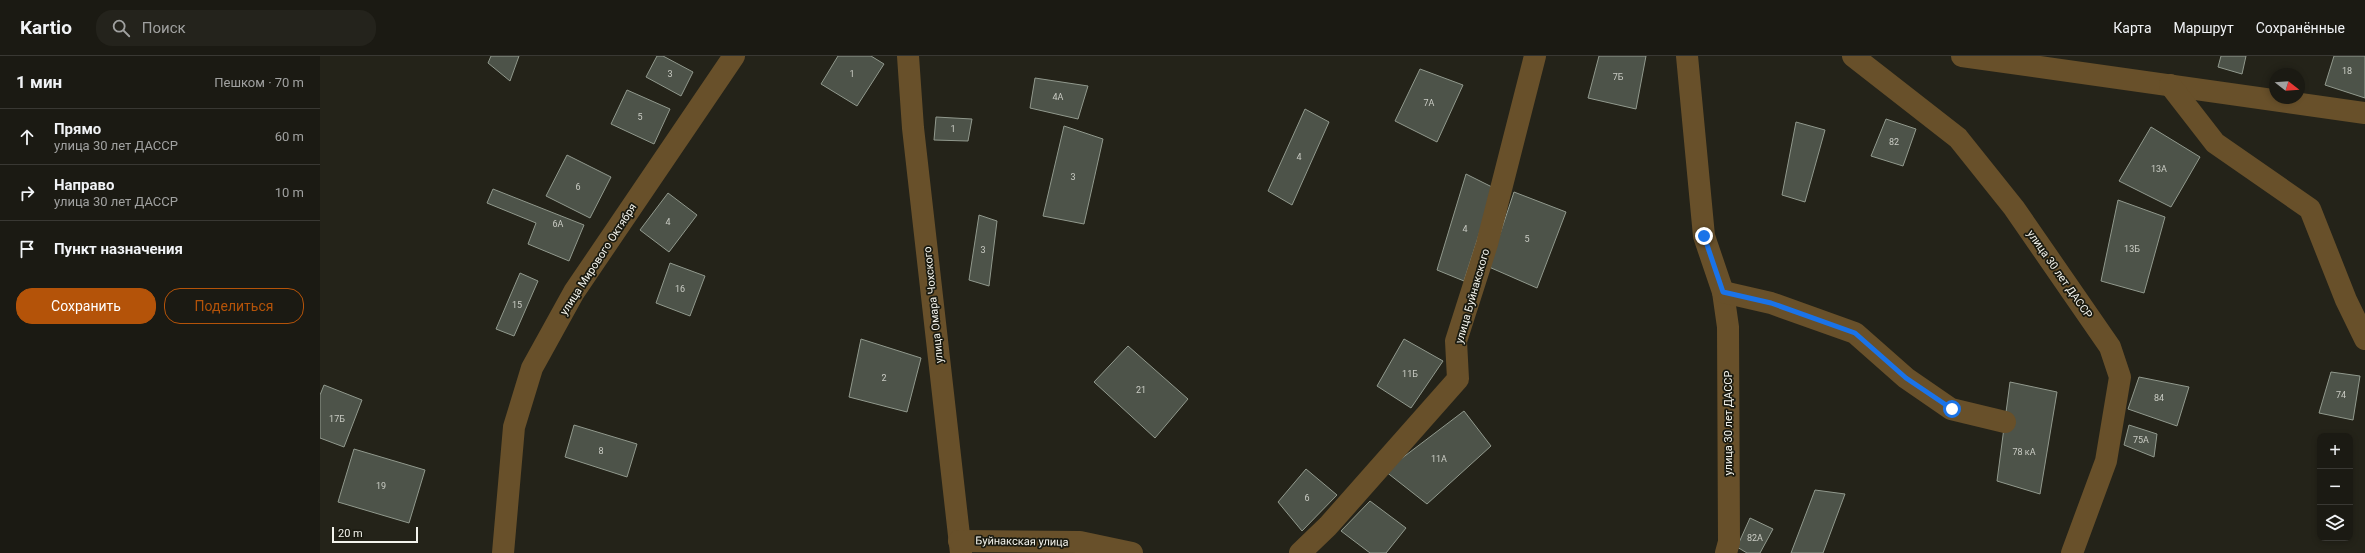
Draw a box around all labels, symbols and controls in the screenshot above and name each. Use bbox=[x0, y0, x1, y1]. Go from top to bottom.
search box bbox=[96, 10, 376, 46]
text: Kartio bbox=[20, 16, 72, 39]
icon: search bbox=[110, 17, 132, 39]
text: Поиск bbox=[142, 19, 186, 37]
text: Карта bbox=[2113, 20, 2152, 36]
text: Маршрут bbox=[2174, 20, 2234, 36]
text: Сохранённые bbox=[2256, 20, 2345, 36]
house number: 18 bbox=[2342, 66, 2352, 76]
north arrow bbox=[2269, 68, 2305, 104]
house number: 3 bbox=[667, 69, 673, 79]
house number: 1 bbox=[849, 69, 855, 79]
text: 1 мин bbox=[16, 72, 62, 92]
house number: 7Б bbox=[1613, 72, 1624, 82]
text: Пешком · 70 m bbox=[214, 75, 304, 90]
house number: 4А bbox=[1053, 92, 1064, 102]
house number: 7А bbox=[1424, 98, 1435, 108]
house number: 5 bbox=[637, 112, 643, 122]
text: Прямо bbox=[54, 120, 101, 138]
house number: 1 bbox=[950, 124, 956, 134]
icon: ahead bbox=[16, 126, 38, 148]
text: 60 m bbox=[275, 129, 304, 144]
house number: 82 bbox=[1889, 137, 1899, 147]
text: улица 30 лет ДАССР bbox=[54, 138, 178, 153]
house number: 4 bbox=[1296, 152, 1302, 162]
house number: 13А bbox=[2151, 164, 2167, 174]
house number: 3 bbox=[1070, 172, 1076, 182]
text: Направо bbox=[54, 176, 115, 194]
icon: right bbox=[16, 182, 38, 204]
house number: 6 bbox=[575, 182, 581, 192]
text: 10 m bbox=[275, 185, 304, 200]
text: улица 30 лет ДАССР bbox=[54, 194, 178, 209]
street label: улица Мирового Октября bbox=[557, 201, 639, 318]
house number: 4 bbox=[665, 217, 671, 227]
house number: 6А bbox=[553, 219, 564, 229]
house number: 4 bbox=[1462, 224, 1468, 234]
route end bbox=[1695, 227, 1713, 245]
street label: улица 30 лет ДАССР bbox=[2024, 228, 2095, 321]
house number: 5 bbox=[1524, 234, 1530, 244]
icon: arrive bbox=[16, 238, 38, 260]
text: Пункт назначения bbox=[54, 240, 183, 258]
house number: 13Б bbox=[2124, 244, 2140, 254]
house number: 3 bbox=[980, 245, 986, 255]
street label: улица Омара Чохского bbox=[921, 246, 946, 364]
street label: улица Буйнакского bbox=[1453, 247, 1492, 345]
house number: 16 bbox=[675, 284, 685, 294]
button: Сохранить bbox=[16, 288, 156, 324]
button: Поделиться bbox=[164, 288, 304, 324]
house number: 15 bbox=[512, 300, 522, 310]
house number: 11Б bbox=[1402, 369, 1418, 379]
street label: улица 30 лет ДАССР bbox=[1722, 370, 1735, 475]
house number: 2 bbox=[881, 373, 887, 383]
house number: 21 bbox=[1136, 385, 1146, 395]
house number: 74 bbox=[2336, 390, 2346, 400]
house number: 84 bbox=[2154, 393, 2164, 403]
route start bbox=[1943, 400, 1961, 418]
house number: 17Б bbox=[329, 414, 345, 424]
map controls bbox=[2317, 433, 2353, 541]
button: + bbox=[2317, 433, 2353, 469]
house number: 75А bbox=[2133, 435, 2149, 445]
house number: 8 bbox=[598, 446, 604, 456]
house number: 78 кА bbox=[2012, 447, 2036, 457]
house number: 11А bbox=[1431, 454, 1447, 464]
button: − bbox=[2317, 469, 2353, 505]
house number: 19 bbox=[376, 481, 386, 491]
house number: 6 bbox=[1304, 493, 1310, 503]
button: layers bbox=[2317, 505, 2353, 541]
scale bar bbox=[332, 525, 418, 544]
text: 20 m bbox=[338, 527, 363, 540]
house number: 82А bbox=[1747, 533, 1763, 543]
street label: Буйнакская улица bbox=[975, 534, 1069, 549]

